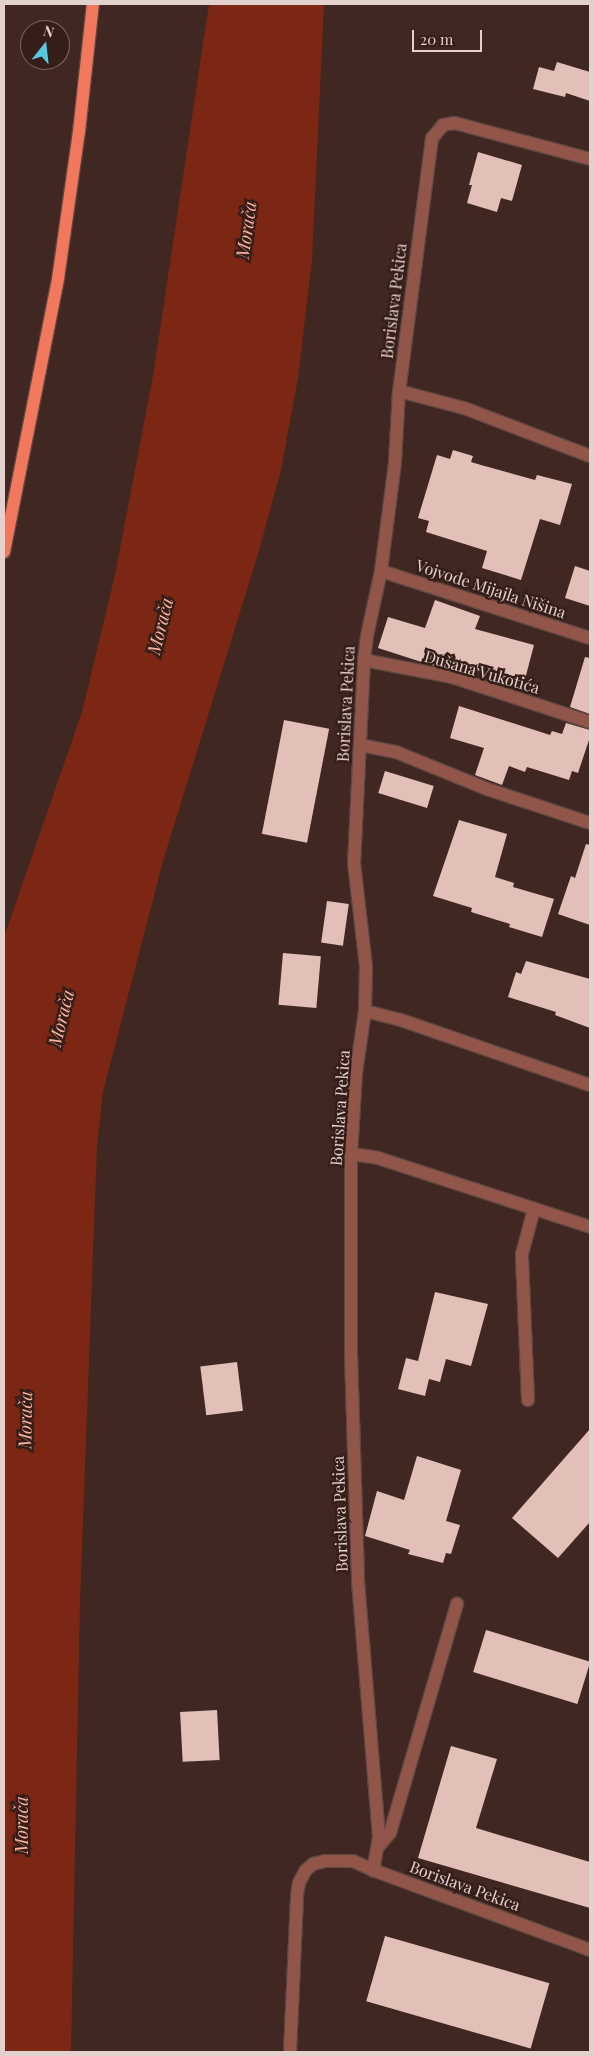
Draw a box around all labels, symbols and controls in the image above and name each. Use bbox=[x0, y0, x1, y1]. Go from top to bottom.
north arrow bbox=[20, 20, 70, 70]
scale bar bbox=[414, 20, 484, 52]
text: N bbox=[42, 21, 56, 42]
text: 20 m bbox=[420, 29, 453, 49]
water label: Morača bbox=[231, 200, 261, 260]
street label: Borislava Pekica bbox=[377, 242, 411, 360]
street label: Vojvode Mijajla Nišina bbox=[413, 556, 569, 622]
water label: Morača bbox=[143, 595, 177, 657]
street label: Borislava Pekica bbox=[333, 645, 359, 763]
street label: Dušana Vukotića bbox=[422, 646, 542, 698]
water label: Morača bbox=[44, 987, 78, 1049]
street label: Borislava Pekica bbox=[326, 1049, 354, 1167]
water label: Morača bbox=[14, 1391, 36, 1449]
street label: Borislava Pekica bbox=[328, 1456, 352, 1572]
water label: Morača bbox=[10, 1796, 32, 1854]
street label: Borislava Pekica bbox=[407, 1857, 523, 1915]

